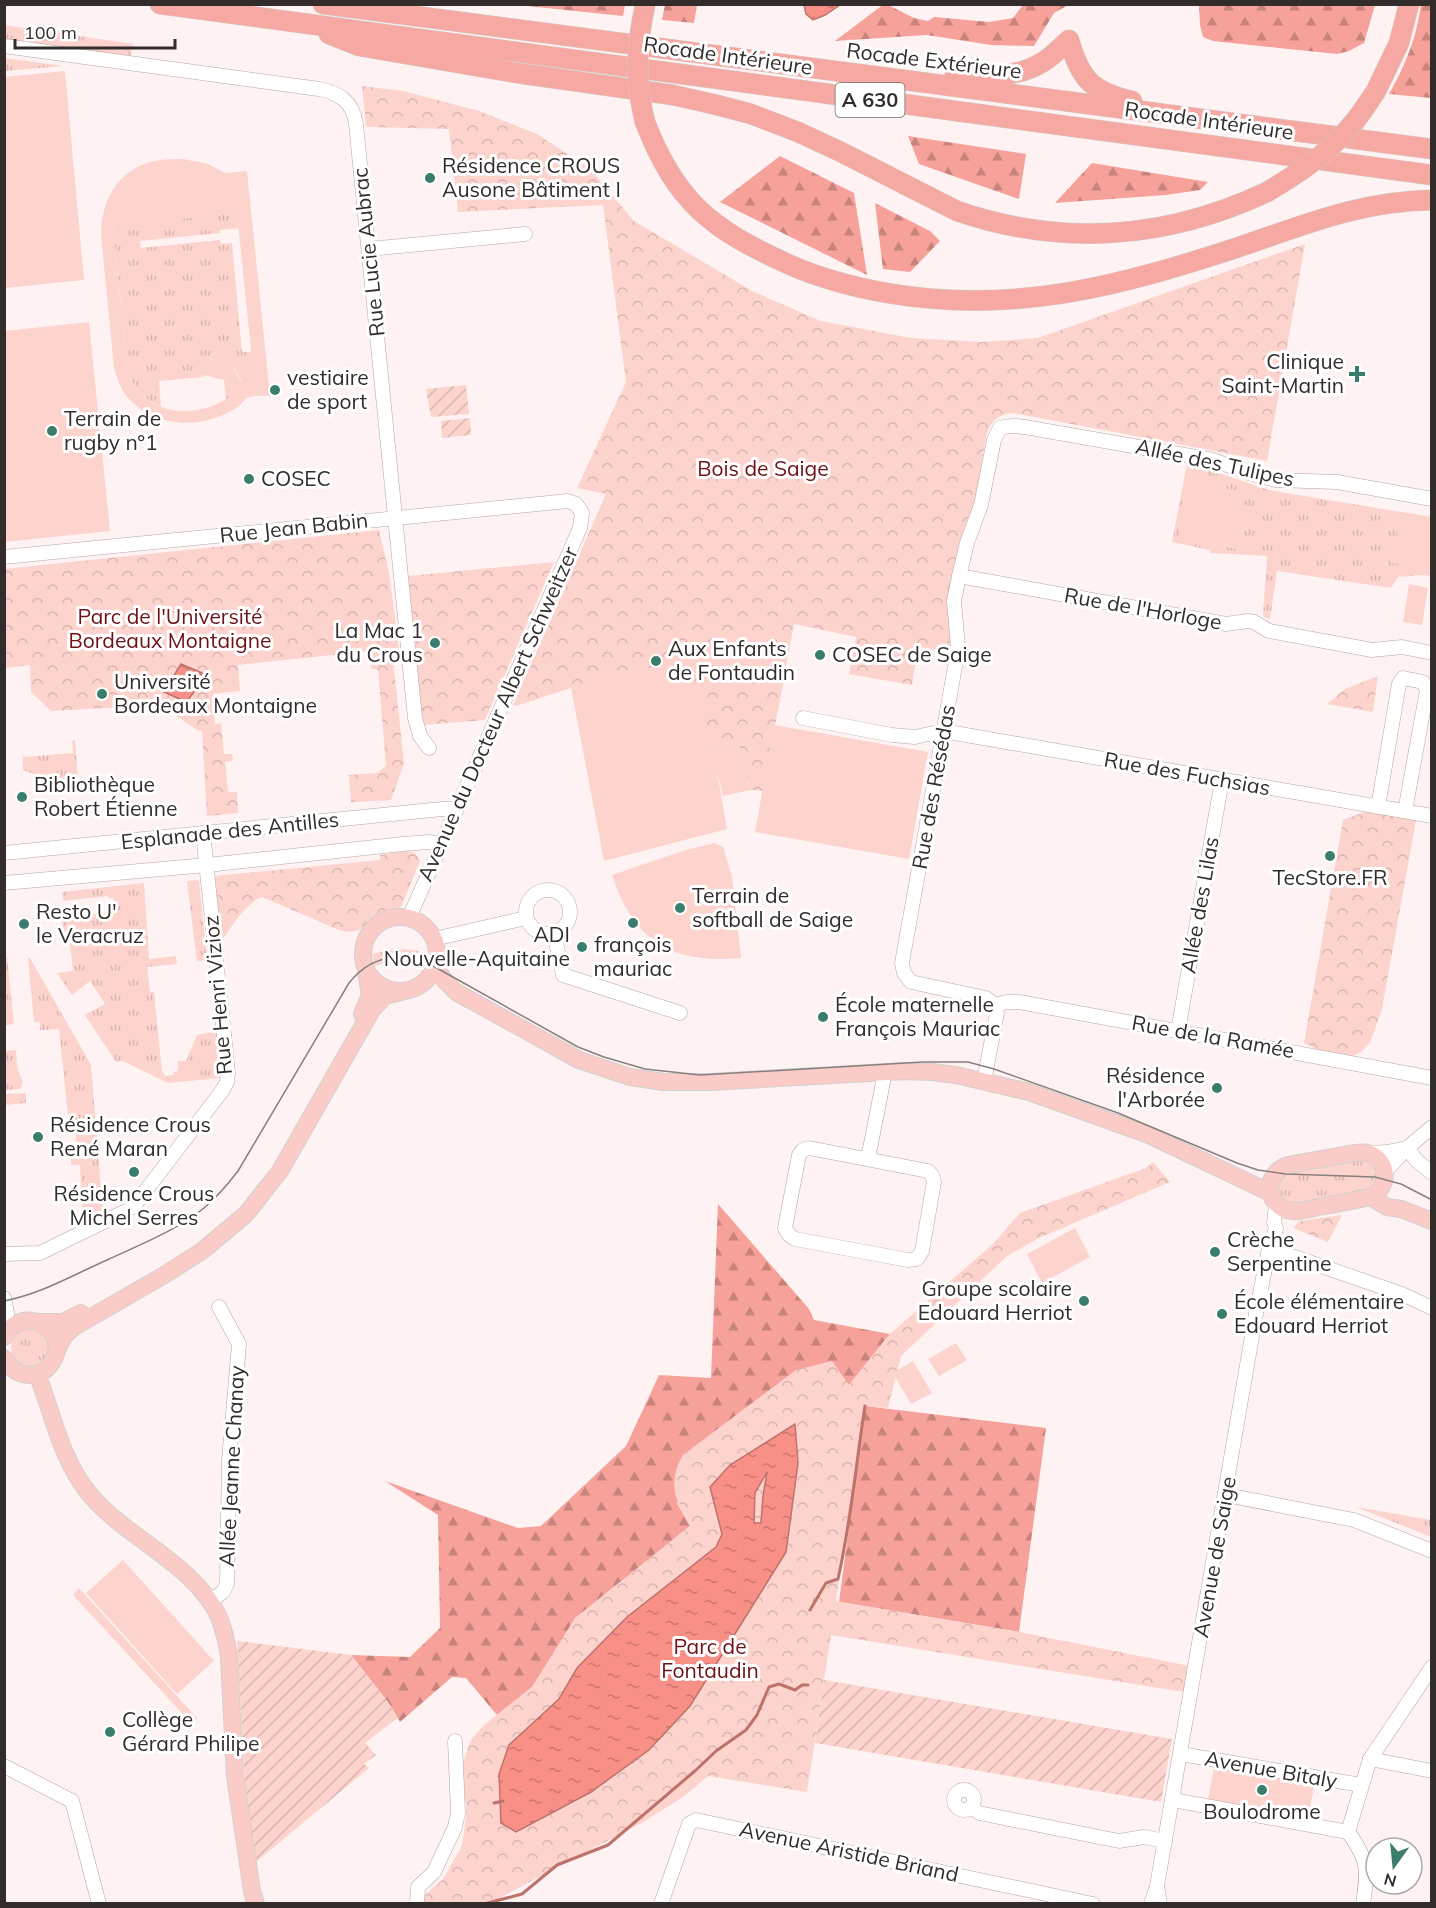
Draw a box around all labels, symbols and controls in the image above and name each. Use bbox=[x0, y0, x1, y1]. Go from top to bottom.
scale bar bbox=[15, 12, 176, 50]
text: 100 m bbox=[24, 21, 77, 44]
street label: Rocade Intérieure bbox=[642, 30, 814, 80]
street label: Rocade Extérieure bbox=[845, 36, 1023, 84]
road number: A 630 bbox=[836, 83, 904, 117]
street label: Rocade Intérieure bbox=[1123, 95, 1295, 145]
place label: Résidence CROUS Ausone Bâtiment I bbox=[442, 152, 621, 202]
street label: Rue Lucie Aubrac bbox=[346, 166, 390, 338]
marker: Résidence CROUS Ausone Bâtiment I bbox=[423, 171, 437, 185]
place label: Clinique Saint-Martin bbox=[1221, 348, 1344, 398]
place label: vestiaire de sport bbox=[287, 364, 369, 414]
marker: Clinique Saint-Martin bbox=[1348, 365, 1366, 383]
marker: vestiaire de sport bbox=[268, 383, 282, 397]
place label: Terrain de rugby n°1 bbox=[64, 405, 161, 455]
marker: Terrain de rugby n°1 bbox=[45, 424, 59, 438]
street label: Allée des Tulipes bbox=[1134, 433, 1297, 492]
park label: Bois de Saige bbox=[697, 455, 829, 481]
place label: COSEC bbox=[261, 465, 331, 491]
marker: COSEC bbox=[242, 472, 256, 486]
street label: Rue Jean Babin bbox=[218, 506, 369, 548]
street label: Avenue du Docteur Albert Schweitzer bbox=[411, 542, 583, 885]
street label: Rue de l'Horloge bbox=[1062, 581, 1224, 635]
park label: Parc de l'Université Bordeaux Montaigne bbox=[69, 603, 271, 653]
place label: La Mac 1 du Crous bbox=[334, 617, 423, 667]
place label: Aux Enfants de Fontaudin bbox=[668, 635, 795, 685]
marker: La Mac 1 du Crous bbox=[428, 636, 442, 650]
place label: COSEC de Saige bbox=[832, 641, 992, 667]
marker: COSEC de Saige bbox=[813, 648, 827, 662]
marker: Aux Enfants de Fontaudin bbox=[649, 654, 663, 668]
place label: Université Bordeaux Montaigne bbox=[114, 668, 317, 718]
marker: Université Bordeaux Montaigne bbox=[95, 687, 109, 701]
street label: Rue des Résédas bbox=[906, 703, 960, 871]
street label: Rue des Fuchsias bbox=[1102, 746, 1272, 800]
place label: Bibliothèque Robert Étienne bbox=[34, 771, 177, 821]
marker: Bibliothèque Robert Étienne bbox=[15, 790, 29, 804]
street label: Esplanade des Antilles bbox=[120, 806, 340, 854]
street label: Allée des Lilas bbox=[1174, 835, 1224, 975]
marker: TecStore.FR bbox=[1323, 849, 1337, 863]
place label: TecStore.FR bbox=[1272, 864, 1388, 890]
place label: Terrain de softball de Saige bbox=[692, 882, 853, 932]
place label: Resto U' le Veracruz bbox=[36, 898, 144, 948]
marker: Terrain de softball de Saige bbox=[673, 901, 687, 915]
street label: Rue Henri Vizioz bbox=[197, 914, 237, 1076]
marker: françois mauriac bbox=[626, 916, 640, 930]
marker: Resto U' le Veracruz bbox=[17, 917, 31, 931]
place label: ADI Nouvelle-Aquitaine bbox=[384, 921, 570, 971]
place label: françois mauriac bbox=[594, 931, 672, 981]
marker: ADI Nouvelle-Aquitaine bbox=[575, 940, 589, 954]
place label: École maternelle François Mauriac bbox=[835, 991, 1000, 1041]
street label: Rue de la Ramée bbox=[1130, 1009, 1296, 1063]
marker: École maternelle François Mauriac bbox=[816, 1010, 830, 1024]
place label: Résidence l'Arborée bbox=[1106, 1062, 1205, 1112]
marker: Résidence l'Arborée bbox=[1210, 1081, 1224, 1095]
place label: Résidence Crous René Maran bbox=[50, 1111, 211, 1161]
marker: Résidence Crous René Maran bbox=[31, 1130, 45, 1144]
marker: Résidence Crous Michel Serres bbox=[127, 1165, 141, 1179]
place label: Résidence Crous Michel Serres bbox=[54, 1180, 214, 1230]
place label: Crèche Serpentine bbox=[1227, 1226, 1332, 1276]
marker: Crèche Serpentine bbox=[1208, 1245, 1222, 1259]
place label: Groupe scolaire Edouard Herriot bbox=[918, 1275, 1072, 1325]
place label: École élémentaire Edouard Herriot bbox=[1234, 1288, 1404, 1338]
marker: Groupe scolaire Edouard Herriot bbox=[1077, 1294, 1091, 1308]
marker: École élémentaire Edouard Herriot bbox=[1215, 1307, 1229, 1321]
street label: Allée Jeanne Chanay bbox=[213, 1365, 249, 1567]
street label: Avenue de Saige bbox=[1187, 1474, 1241, 1639]
park label: Parc de Fontaudin bbox=[661, 1633, 759, 1683]
place label: Collège Gérard Philipe bbox=[122, 1706, 259, 1756]
marker: Collège Gérard Philipe bbox=[103, 1725, 117, 1739]
street label: Avenue Bitaly bbox=[1203, 1745, 1339, 1793]
marker: Boulodrome bbox=[1255, 1783, 1269, 1797]
place label: Boulodrome bbox=[1203, 1798, 1321, 1824]
street label: Avenue Aristide Briand bbox=[737, 1815, 961, 1887]
north arrow bbox=[1364, 1836, 1424, 1896]
text: N bbox=[1382, 1869, 1399, 1892]

